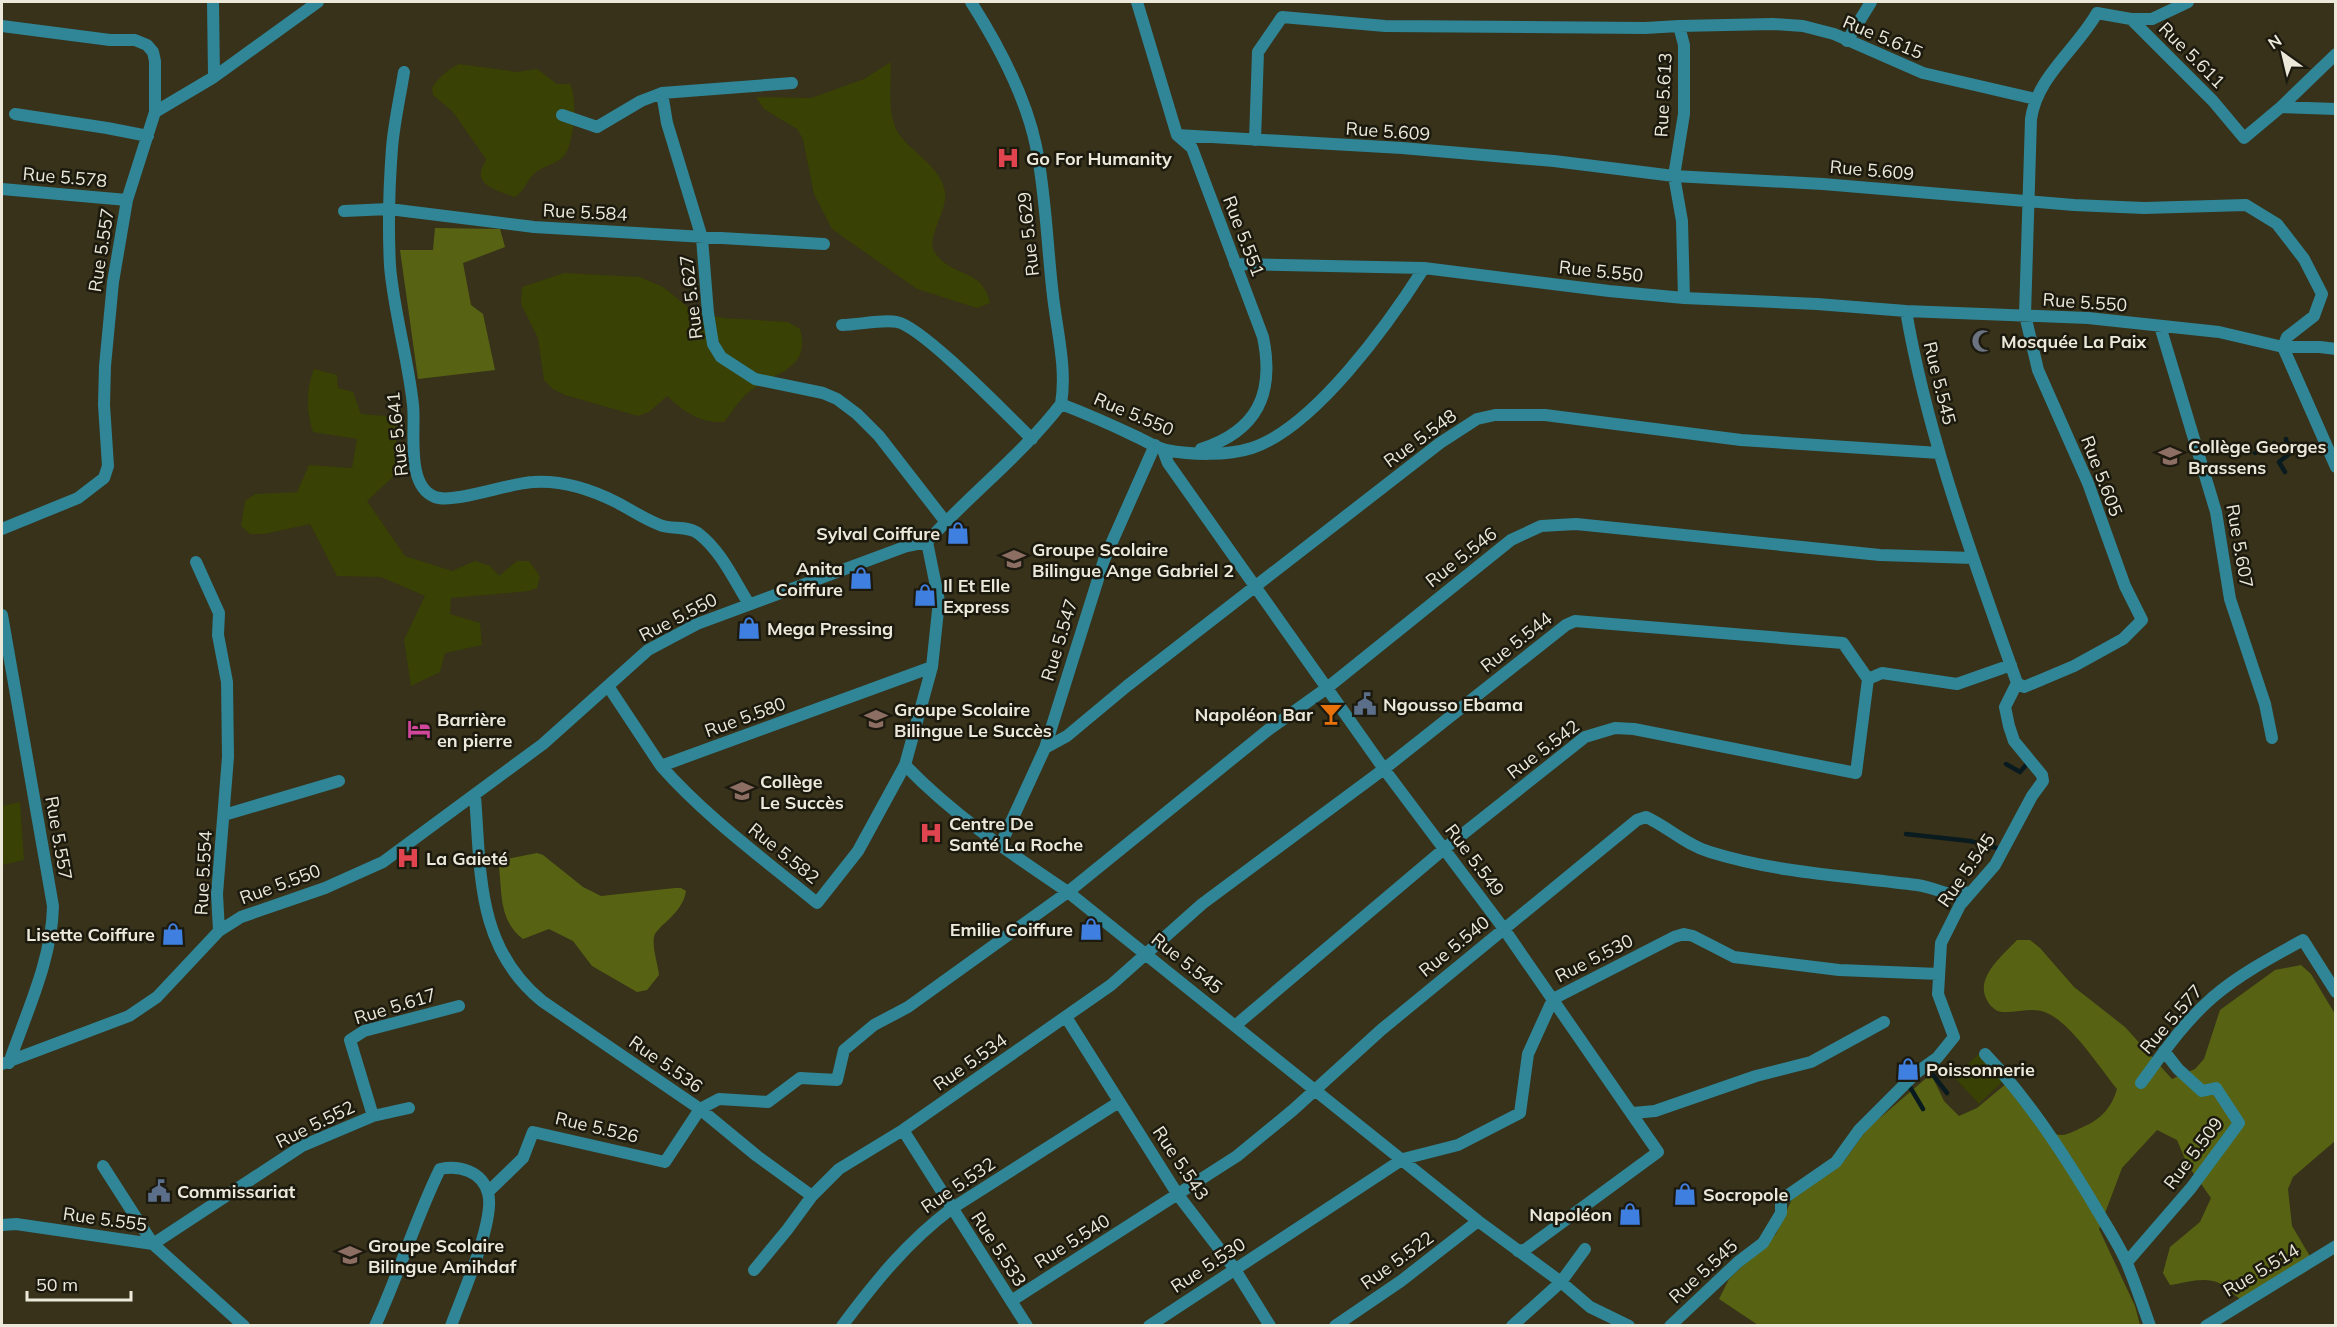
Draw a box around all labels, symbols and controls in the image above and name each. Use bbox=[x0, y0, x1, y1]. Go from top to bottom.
street label: Rue 5.615 bbox=[1840, 10, 1927, 64]
street label: Rue 5.611 bbox=[2154, 17, 2230, 93]
north arrow bbox=[2253, 24, 2313, 84]
text: N bbox=[2264, 30, 2285, 53]
street label: Rue 5.613 bbox=[1649, 52, 1677, 138]
street label: Rue 5.609 bbox=[1345, 117, 1431, 145]
hospital icon: Go For Humanity bbox=[995, 145, 1021, 171]
place label: Go For Humanity bbox=[1026, 147, 1172, 170]
street label: Rue 5.609 bbox=[1829, 155, 1915, 185]
street label: Rue 5.578 bbox=[22, 162, 108, 192]
street label: Rue 5.629 bbox=[1012, 191, 1044, 277]
street label: Rue 5.551 bbox=[1218, 192, 1270, 280]
street label: Rue 5.584 bbox=[542, 198, 628, 226]
street label: Rue 5.557 bbox=[83, 206, 119, 294]
street label: Rue 5.627 bbox=[674, 254, 708, 340]
street label: Rue 5.550 bbox=[1558, 255, 1644, 287]
street label: Rue 5.550 bbox=[2042, 288, 2128, 316]
mosque icon: Mosquée La Paix bbox=[1970, 328, 1996, 354]
place label: Mosquée La Paix bbox=[2001, 330, 2147, 353]
street label: Rue 5.545 bbox=[1919, 339, 1961, 427]
street label: Rue 5.550 bbox=[1091, 387, 1177, 441]
street label: Rue 5.641 bbox=[381, 391, 413, 477]
street label: Rue 5.548 bbox=[1379, 404, 1461, 472]
street label: Rue 5.605 bbox=[2076, 432, 2128, 520]
place label: Collège Georges Brassens bbox=[2188, 435, 2326, 479]
school or university icon: Collège Georges Brassens bbox=[2157, 443, 2183, 469]
street label: Rue 5.607 bbox=[2221, 502, 2259, 590]
shop icon: Sylval Coiffure bbox=[945, 520, 971, 546]
place label: Sylval Coiffure bbox=[816, 522, 940, 545]
street label: Rue 5.546 bbox=[1421, 522, 1501, 592]
place label: Groupe Scolaire Bilingue Ange Gabriel 2 bbox=[1032, 538, 1234, 582]
school or university icon: Groupe Scolaire Bilingue Ange Gabriel 2 bbox=[1001, 546, 1027, 572]
place label: Anita Coiffure bbox=[776, 557, 843, 601]
shop icon: Anita Coiffure bbox=[848, 565, 874, 591]
place label: Il Et Elle Express bbox=[943, 574, 1010, 618]
shop icon: Il Et Elle Express bbox=[912, 582, 938, 608]
street label: Rue 5.550 bbox=[635, 588, 721, 646]
street label: Rue 5.547 bbox=[1036, 596, 1082, 684]
street label: Rue 5.544 bbox=[1476, 607, 1557, 677]
shop icon: Mega Pressing bbox=[736, 615, 762, 641]
place label: Mega Pressing bbox=[767, 617, 893, 640]
public building icon: Ngousso Ebama bbox=[1352, 691, 1378, 717]
street label: Rue 5.580 bbox=[701, 692, 789, 742]
place label: Ngousso Ebama bbox=[1383, 693, 1523, 716]
place label: Groupe Scolaire Bilingue Le Succès bbox=[894, 698, 1052, 742]
bar icon: Napoléon Bar bbox=[1318, 701, 1344, 727]
place label: Napoléon Bar bbox=[1195, 703, 1314, 726]
school or university icon: Groupe Scolaire Bilingue Le Succès bbox=[863, 706, 889, 732]
place label: Barrière en pierre bbox=[437, 708, 512, 752]
street label: Rue 5.542 bbox=[1502, 714, 1584, 784]
hotel icon: Barrière en pierre bbox=[406, 716, 432, 742]
place label: Collège Le Succès bbox=[760, 770, 844, 814]
school or university icon: Collège Le Succès bbox=[729, 778, 755, 804]
street label: Rue 5.557 bbox=[40, 794, 78, 882]
place label: Centre De Santé La Roche bbox=[949, 812, 1083, 856]
street label: Rue 5.582 bbox=[744, 817, 824, 889]
street label: Rue 5.549 bbox=[1440, 819, 1510, 901]
hospital icon: Centre De Santé La Roche bbox=[918, 820, 944, 846]
street label: Rue 5.545 bbox=[1932, 829, 2000, 911]
street label: Rue 5.554 bbox=[189, 830, 217, 916]
hospital icon: La Gaieté bbox=[395, 845, 421, 871]
place label: La Gaieté bbox=[426, 847, 508, 870]
street label: Rue 5.550 bbox=[236, 859, 324, 909]
street label: Rue 5.540 bbox=[1414, 910, 1494, 982]
shop icon: Emilie Coiffure bbox=[1078, 916, 1104, 942]
place label: Emilie Coiffure bbox=[950, 918, 1073, 941]
shop icon: Lisette Coiffure bbox=[160, 921, 186, 947]
place label: Lisette Coiffure bbox=[26, 923, 155, 946]
street label: Rue 5.545 bbox=[1147, 927, 1227, 999]
street label: Rue 5.530 bbox=[1551, 929, 1637, 987]
street label: Rue 5.577 bbox=[2135, 980, 2207, 1058]
street label: Rue 5.617 bbox=[351, 983, 439, 1029]
street label: Rue 5.534 bbox=[929, 1028, 1011, 1096]
street label: Rue 5.536 bbox=[625, 1030, 707, 1098]
shop icon: Poissonnerie bbox=[1895, 1056, 1921, 1082]
place label: Poissonnerie bbox=[1926, 1058, 2035, 1081]
street label: Rue 5.552 bbox=[272, 1095, 358, 1153]
street label: Rue 5.526 bbox=[553, 1106, 641, 1148]
street label: Rue 5.509 bbox=[2158, 1112, 2228, 1194]
street label: Rue 5.543 bbox=[1148, 1121, 1214, 1205]
street label: Rue 5.532 bbox=[916, 1152, 1000, 1218]
public building icon: Commissariat bbox=[146, 1178, 172, 1204]
place label: Commissariat bbox=[177, 1180, 296, 1203]
shop icon: Socropole bbox=[1672, 1181, 1698, 1207]
place label: Socropole bbox=[1703, 1183, 1788, 1206]
shop icon: Napoléon bbox=[1617, 1201, 1643, 1227]
street label: Rue 5.555 bbox=[61, 1202, 149, 1236]
place label: Napoléon bbox=[1529, 1203, 1612, 1226]
street label: Rue 5.533 bbox=[966, 1207, 1032, 1291]
street label: Rue 5.540 bbox=[1030, 1209, 1114, 1273]
street label: Rue 5.522 bbox=[1356, 1226, 1438, 1294]
street label: Rue 5.530 bbox=[1166, 1232, 1250, 1298]
place label: Groupe Scolaire Bilingue Amihdaf bbox=[368, 1234, 517, 1278]
street label: Rue 5.545 bbox=[1664, 1234, 1742, 1308]
street label: Rue 5.514 bbox=[2219, 1238, 2303, 1302]
school or university icon: Groupe Scolaire Bilingue Amihdaf bbox=[337, 1242, 363, 1268]
scale bar bbox=[27, 1264, 130, 1302]
text: 50 m bbox=[36, 1273, 78, 1296]

